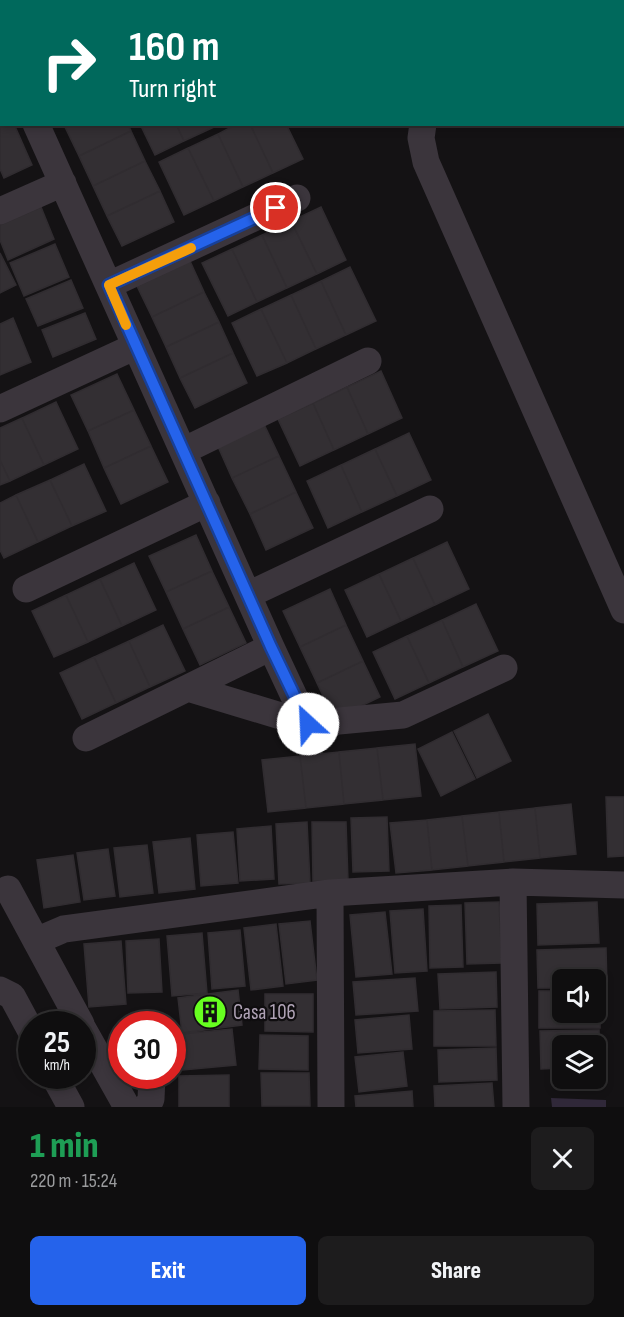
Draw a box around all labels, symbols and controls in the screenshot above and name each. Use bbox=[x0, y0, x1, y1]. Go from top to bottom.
text: 160 m bbox=[129, 22, 220, 73]
icon: right bbox=[30, 24, 108, 102]
text: Turn right bbox=[129, 73, 216, 105]
pin bbox=[250, 182, 301, 233]
icon: arrive bbox=[259, 191, 292, 224]
position arrow bbox=[276, 692, 340, 756]
map controls bbox=[552, 969, 606, 1089]
button: sound bbox=[552, 969, 606, 1023]
building icon: Casa 106 bbox=[192, 994, 228, 1030]
place label: Casa 106 bbox=[233, 1000, 296, 1025]
speed limit sign: 30 bbox=[108, 1011, 186, 1089]
text: 25 bbox=[44, 1025, 70, 1061]
button: layers bbox=[552, 1035, 606, 1089]
text: km/h bbox=[44, 1056, 70, 1075]
text: 1 min bbox=[30, 1125, 98, 1168]
button: close bbox=[531, 1127, 594, 1190]
text: 220 m · 15:24 bbox=[30, 1169, 117, 1193]
button: Exit bbox=[30, 1236, 306, 1305]
button: Share bbox=[318, 1236, 594, 1305]

